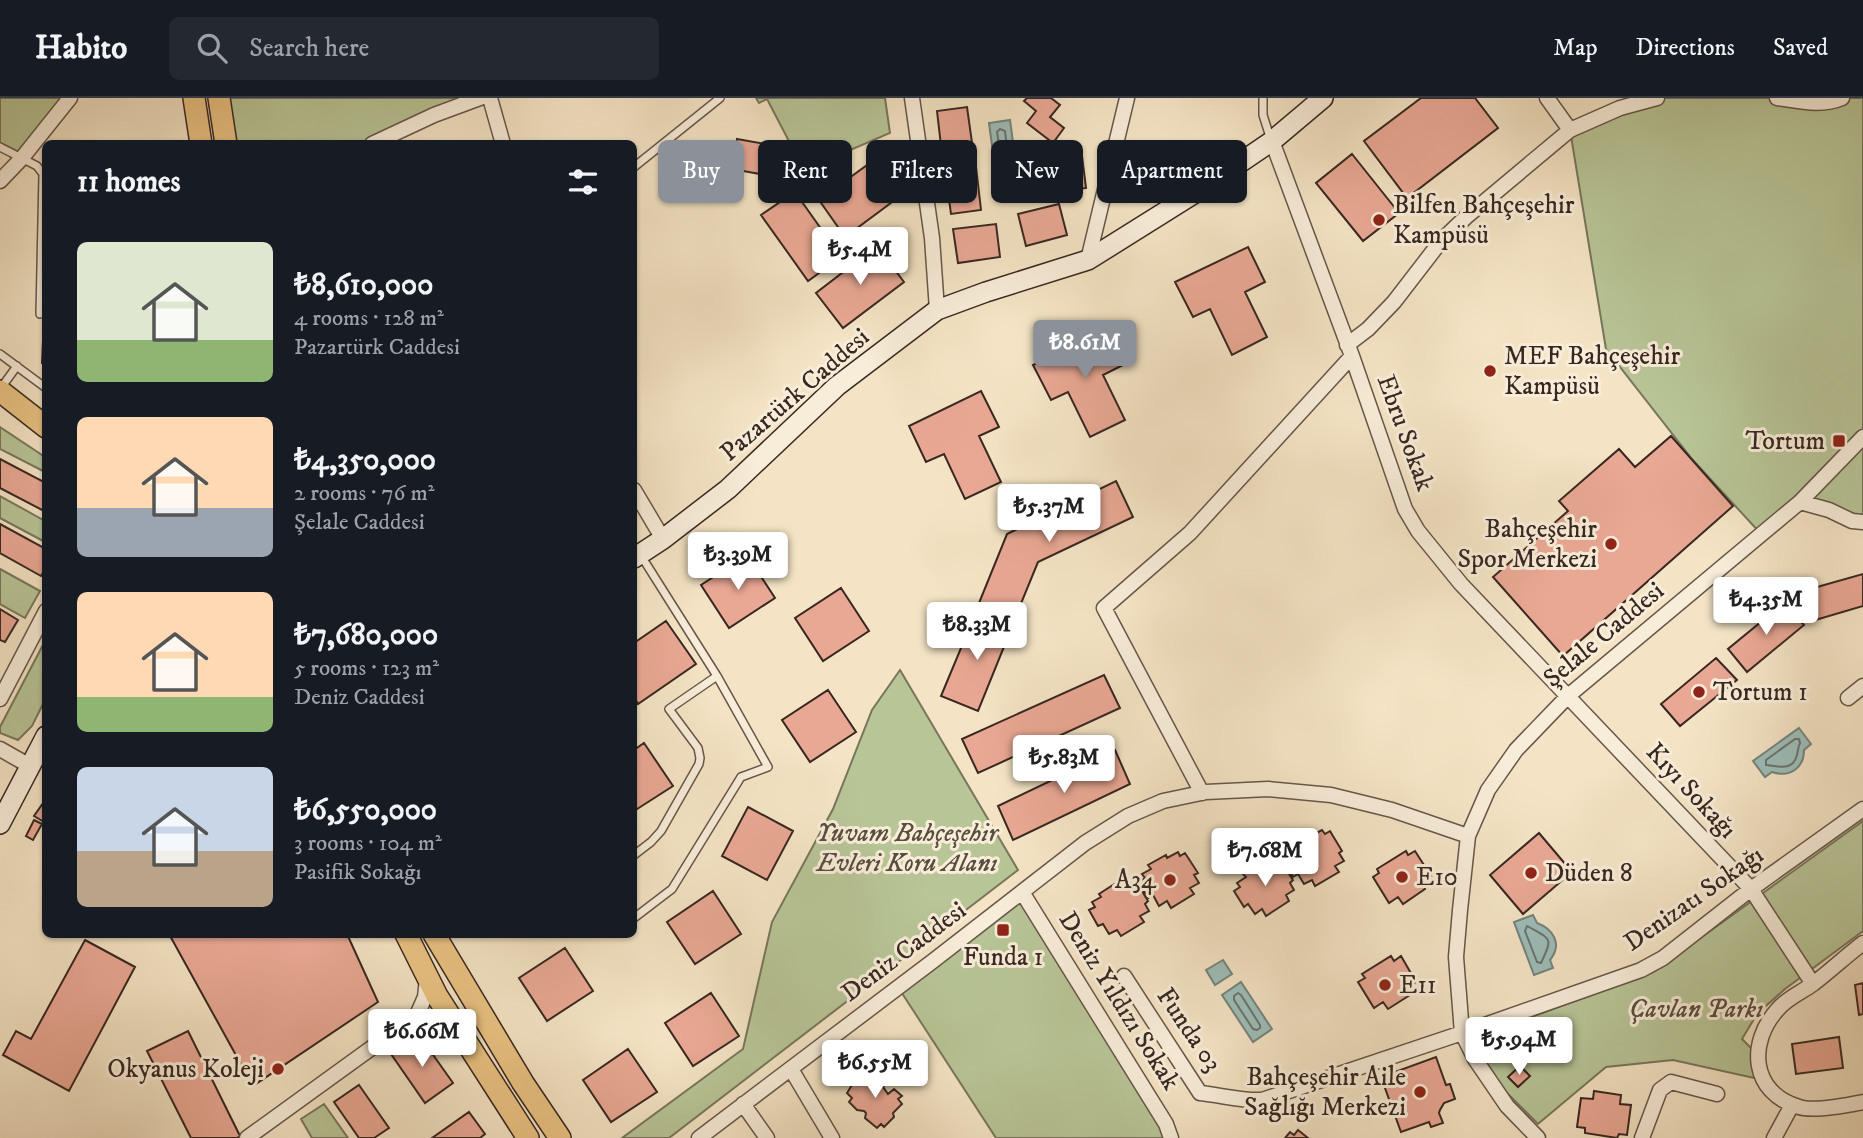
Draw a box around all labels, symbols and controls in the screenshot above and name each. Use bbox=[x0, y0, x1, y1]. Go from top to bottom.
search box bbox=[169, 17, 659, 80]
text: Habito bbox=[35, 28, 127, 69]
icon: search bbox=[193, 29, 231, 67]
text: Search here bbox=[249, 32, 369, 65]
text: Map bbox=[1553, 33, 1598, 63]
text: Directions bbox=[1636, 33, 1735, 63]
text: Saved bbox=[1773, 33, 1828, 63]
chip: Buy bbox=[658, 140, 744, 203]
chip: Rent bbox=[758, 140, 852, 203]
chip: Filters bbox=[866, 140, 977, 203]
chip: New bbox=[991, 140, 1083, 203]
chip: Apartment bbox=[1097, 140, 1247, 203]
icon: filters bbox=[564, 163, 602, 201]
text: 11 homes bbox=[77, 164, 181, 201]
place label: Bilfen Bahçeşehir Kampüsü bbox=[1393, 189, 1575, 252]
marker: Bilfen Bahçeşehir Kampüsü bbox=[1371, 212, 1387, 228]
pin: ₺5.4M bbox=[811, 228, 909, 287]
text: ₺5.4M bbox=[828, 235, 892, 264]
text: ₺8,610,000 bbox=[294, 267, 433, 304]
icon: home bbox=[133, 270, 217, 354]
text: 4 rooms · 128 m² bbox=[294, 304, 444, 333]
pin: ₺8.61M bbox=[1028, 320, 1142, 380]
street label: Pazartürk Caddesi bbox=[713, 321, 877, 469]
text: ₺8.61M bbox=[1049, 328, 1121, 357]
text: Pazartürk Caddesi bbox=[294, 333, 460, 362]
place label: MEF Bahçeşehir Kampüsü bbox=[1504, 340, 1680, 403]
marker: MEF Bahçeşehir Kampüsü bbox=[1482, 363, 1498, 379]
street label: Ebru Sokak bbox=[1369, 370, 1441, 496]
place label: Tortum bbox=[1745, 425, 1825, 458]
marker: Tortum bbox=[1831, 433, 1847, 449]
text: ₺4,350,000 bbox=[294, 442, 436, 479]
icon: home bbox=[133, 445, 217, 529]
text: 2 rooms · 76 m² bbox=[294, 479, 434, 508]
pin: ₺5.37M bbox=[992, 484, 1106, 544]
text: ₺5.37M bbox=[1013, 492, 1085, 521]
text: Şelale Caddesi bbox=[294, 508, 425, 537]
place label: Bahçeşehir Spor Merkezi bbox=[1457, 513, 1597, 576]
pin: ₺3.39M bbox=[681, 532, 795, 592]
marker: Bahçeşehir Spor Merkezi bbox=[1603, 536, 1619, 552]
text: ₺3.39M bbox=[704, 540, 772, 569]
street label: Şelale Caddesi bbox=[1537, 575, 1671, 695]
pin: ₺4.35M bbox=[1709, 578, 1823, 637]
text: ₺4.35M bbox=[1729, 585, 1803, 614]
pin: ₺8.33M bbox=[920, 602, 1034, 662]
text: ₺8.33M bbox=[943, 610, 1011, 639]
text: ₺7,680,000 bbox=[294, 617, 438, 654]
icon: home bbox=[133, 620, 217, 704]
text: 5 rooms · 123 m² bbox=[294, 654, 439, 683]
place label: Tortum 1 bbox=[1713, 676, 1808, 709]
text: Deniz Caddesi bbox=[294, 683, 425, 712]
marker: Tortum 1 bbox=[1691, 684, 1707, 700]
pin: ₺5.83M bbox=[1007, 736, 1121, 795]
street label: Kıyı Sokağı bbox=[1638, 736, 1744, 846]
text: ₺5.83M bbox=[1029, 743, 1099, 772]
text: ₺6,550,000 bbox=[294, 792, 437, 829]
icon: home bbox=[133, 795, 217, 879]
park label: Yuvam Bahçeşehir Evleri Koru Alanı bbox=[815, 817, 999, 880]
pin: ₺7.68M bbox=[1208, 828, 1322, 888]
text: 3 rooms · 104 m² bbox=[294, 829, 442, 858]
text: ₺7.68M bbox=[1227, 836, 1303, 865]
street label: Denizatı Sokağı bbox=[1618, 839, 1770, 959]
place label: Düden 8 bbox=[1545, 857, 1633, 890]
text: Pasifik Sokağı bbox=[294, 858, 422, 887]
place label: E10 bbox=[1416, 861, 1458, 894]
place label: A34 bbox=[1115, 864, 1157, 897]
marker: Düden 8 bbox=[1523, 865, 1539, 881]
marker: E10 bbox=[1394, 869, 1410, 885]
marker: A34 bbox=[1162, 872, 1178, 888]
street label: Deniz Caddesi bbox=[835, 894, 973, 1010]
street label: Deniz Yıldızı Sokak bbox=[1051, 906, 1187, 1097]
marker: Funda 1 bbox=[995, 922, 1011, 938]
place label: Funda 1 bbox=[963, 941, 1043, 974]
place label: E11 bbox=[1399, 969, 1437, 1002]
marker: E11 bbox=[1377, 977, 1393, 993]
street label: Funda 03 bbox=[1149, 982, 1229, 1078]
park label: Çavlan Parkı bbox=[1629, 993, 1763, 1026]
pin: ₺6.66M bbox=[365, 1010, 479, 1069]
text: ₺6.66M bbox=[384, 1017, 460, 1046]
pin: ₺5.94M bbox=[1462, 1018, 1576, 1077]
text: ₺5.94M bbox=[1481, 1025, 1557, 1054]
pin: ₺6.55M bbox=[818, 1040, 932, 1100]
text: ₺6.55M bbox=[838, 1048, 912, 1077]
place label: Okyanus Koleji bbox=[107, 1053, 264, 1086]
marker: Okyanus Koleji bbox=[270, 1061, 286, 1077]
place label: Bahçeşehir Aile Sağlığı Merkezi bbox=[1244, 1061, 1406, 1124]
marker: Bahçeşehir Aile Sağlığı Merkezi bbox=[1412, 1084, 1428, 1100]

